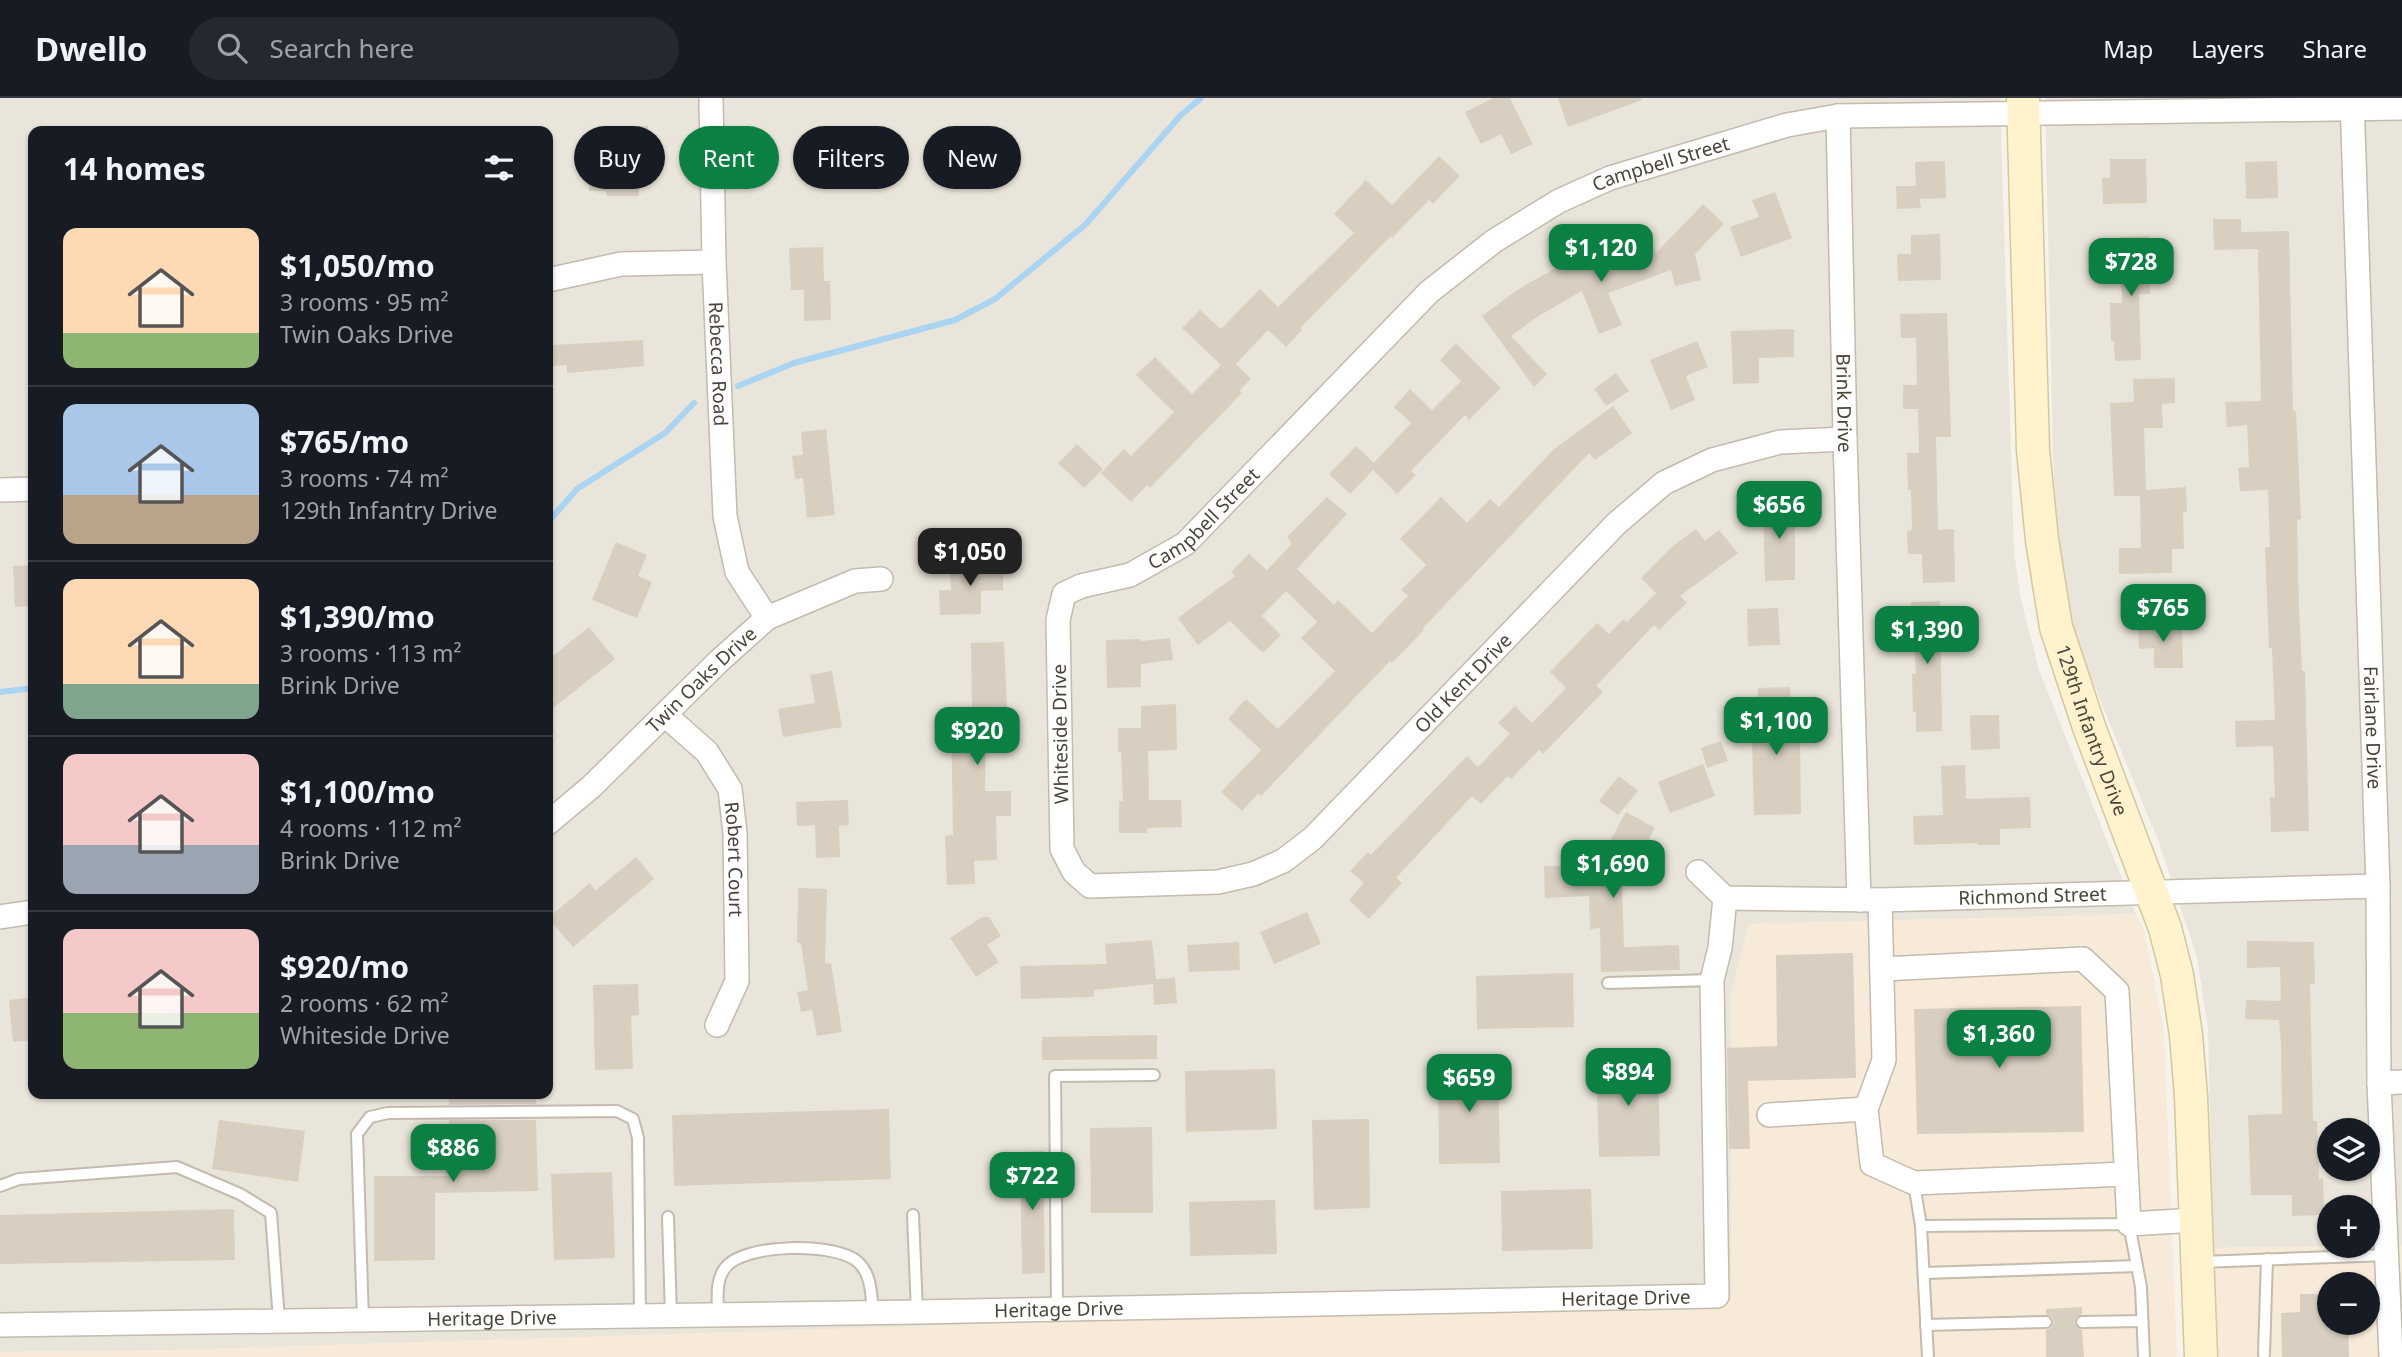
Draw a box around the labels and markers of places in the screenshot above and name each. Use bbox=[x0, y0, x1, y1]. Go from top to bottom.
pin: $1,120 bbox=[1544, 225, 1658, 284]
pin: $728 bbox=[2090, 238, 2172, 298]
pin: $656 bbox=[1738, 482, 1820, 541]
pin: $1,050 bbox=[913, 528, 1027, 588]
pin: $765 bbox=[2122, 584, 2204, 644]
pin: $1,390 bbox=[1870, 606, 1984, 666]
pin: $1,100 bbox=[1719, 698, 1833, 757]
pin: $920 bbox=[936, 708, 1018, 767]
pin: $1,690 bbox=[1556, 840, 1670, 900]
pin: $1,360 bbox=[1942, 1010, 2056, 1070]
pin: $894 bbox=[1587, 1048, 1669, 1108]
pin: $659 bbox=[1428, 1054, 1510, 1114]
pin: $886 bbox=[412, 1124, 494, 1184]
pin: $722 bbox=[991, 1152, 1073, 1212]

